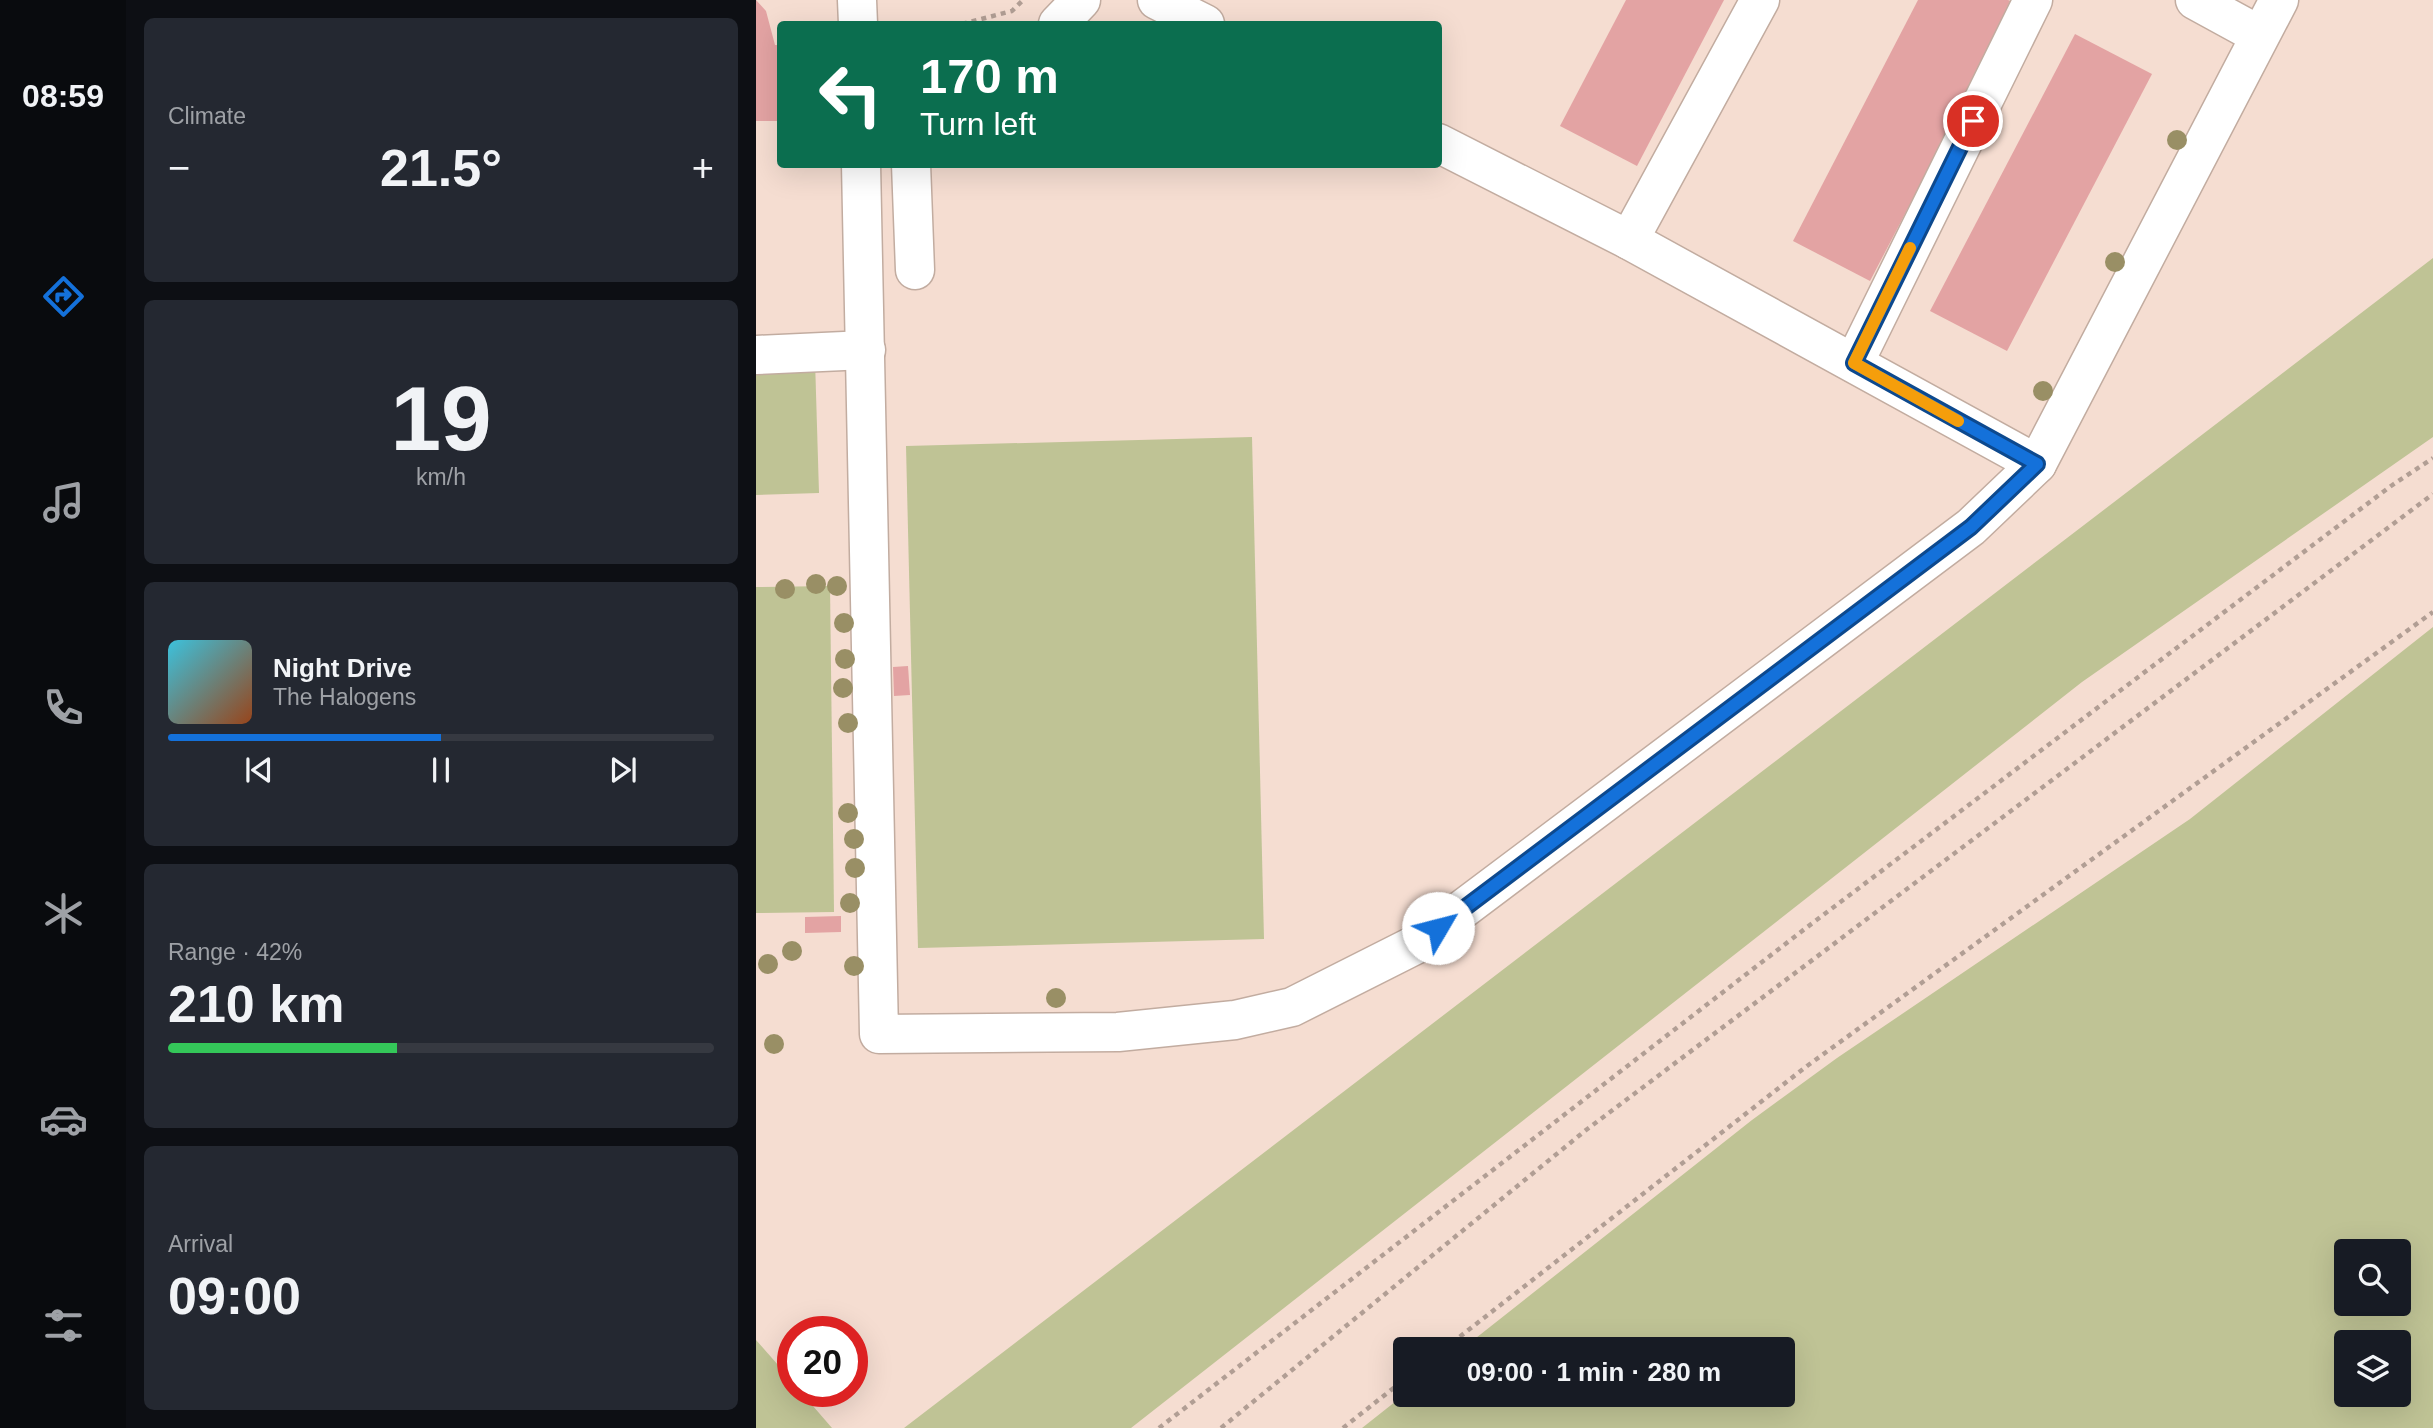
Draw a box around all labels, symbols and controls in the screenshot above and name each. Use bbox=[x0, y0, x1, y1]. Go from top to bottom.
icon: left bbox=[805, 49, 896, 140]
text: 170 m bbox=[920, 49, 1059, 103]
text: 08:59 bbox=[22, 78, 104, 114]
pin bbox=[1943, 91, 2003, 151]
icon: arrive bbox=[1954, 102, 1992, 140]
text: Climate bbox=[168, 103, 246, 129]
text: Turn left bbox=[920, 106, 1036, 142]
text: 21.5° bbox=[380, 139, 502, 197]
text: − bbox=[168, 147, 190, 189]
text: + bbox=[692, 147, 714, 189]
icon: directions bbox=[39, 272, 88, 321]
text: 19 bbox=[390, 368, 492, 469]
text: km/h bbox=[416, 464, 466, 490]
icon: music bbox=[39, 478, 88, 527]
text: Night Drive bbox=[273, 653, 412, 683]
icon: phone bbox=[39, 683, 88, 732]
text: The Halogens bbox=[273, 684, 416, 710]
icon: previous bbox=[240, 751, 278, 789]
icon: pause bbox=[422, 751, 460, 789]
icon: next bbox=[604, 751, 642, 789]
icon: climate bbox=[39, 889, 88, 938]
position arrow bbox=[1401, 891, 1475, 965]
text: Range · 42% bbox=[168, 939, 302, 965]
text: 210 km bbox=[168, 975, 344, 1033]
icon: car bbox=[39, 1095, 88, 1144]
text: Arrival bbox=[168, 1231, 233, 1257]
map controls bbox=[2334, 1239, 2411, 1407]
button: search bbox=[2334, 1239, 2411, 1316]
text: 09:00 bbox=[168, 1267, 301, 1325]
icon: filters bbox=[39, 1301, 88, 1350]
speed limit sign: 20 bbox=[777, 1316, 868, 1407]
button: layers bbox=[2334, 1330, 2411, 1407]
text: 09:00 · 1 min · 280 m bbox=[1467, 1357, 1721, 1387]

